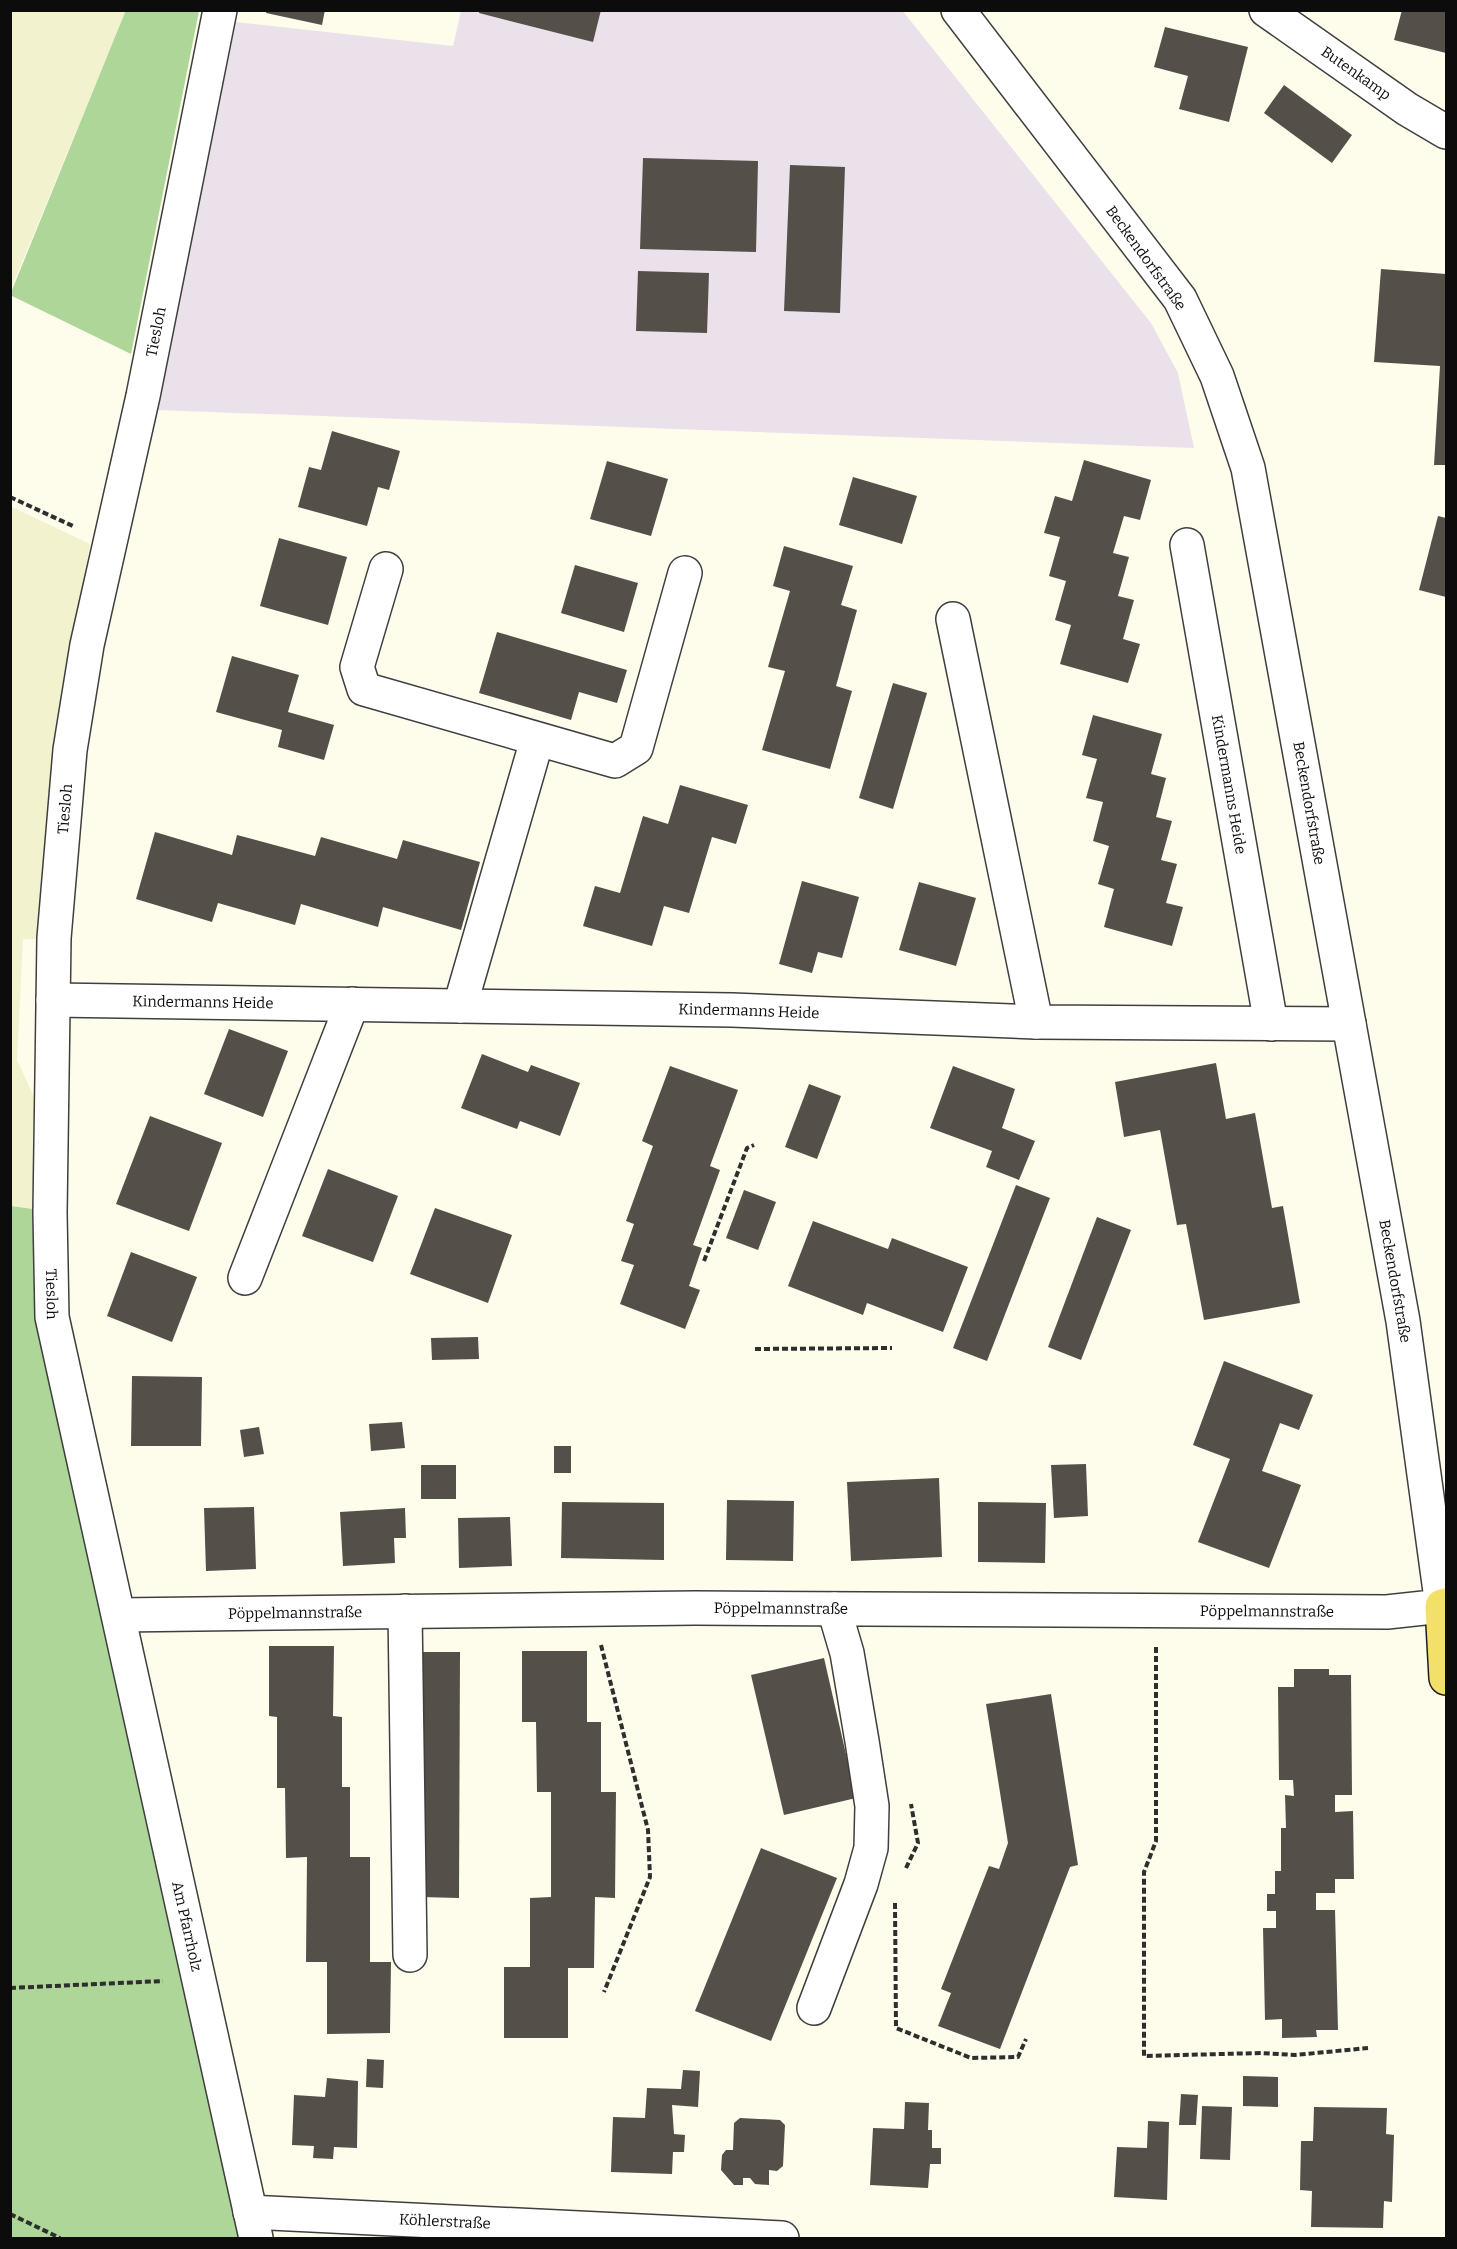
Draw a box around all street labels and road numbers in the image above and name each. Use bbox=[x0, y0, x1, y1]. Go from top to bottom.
street label: Butenkamp bbox=[1318, 42, 1394, 104]
street label: Beckendorfstraße bbox=[1102, 202, 1190, 314]
street label: Tiesloh bbox=[142, 305, 170, 359]
street label: Kindermanns Heide bbox=[1208, 713, 1250, 855]
street label: Beckendorfstraße bbox=[1289, 740, 1329, 866]
street label: Tiesloh bbox=[54, 782, 76, 835]
street label: Kindermanns Heide bbox=[132, 992, 274, 1012]
street label: Kindermanns Heide bbox=[678, 1000, 820, 1022]
street label: Beckendorfstraße bbox=[1375, 1218, 1415, 1344]
street label: Tiesloh bbox=[42, 1269, 61, 1320]
street label: Pöppelmannstraße bbox=[714, 1599, 848, 1618]
street label: Pöppelmannstraße bbox=[1200, 1602, 1334, 1621]
street label: Pöppelmannstraße bbox=[228, 1603, 362, 1623]
street label: Am Pfarrholz bbox=[168, 1879, 206, 1973]
street label: Köhlerstraße bbox=[398, 2210, 491, 2233]

